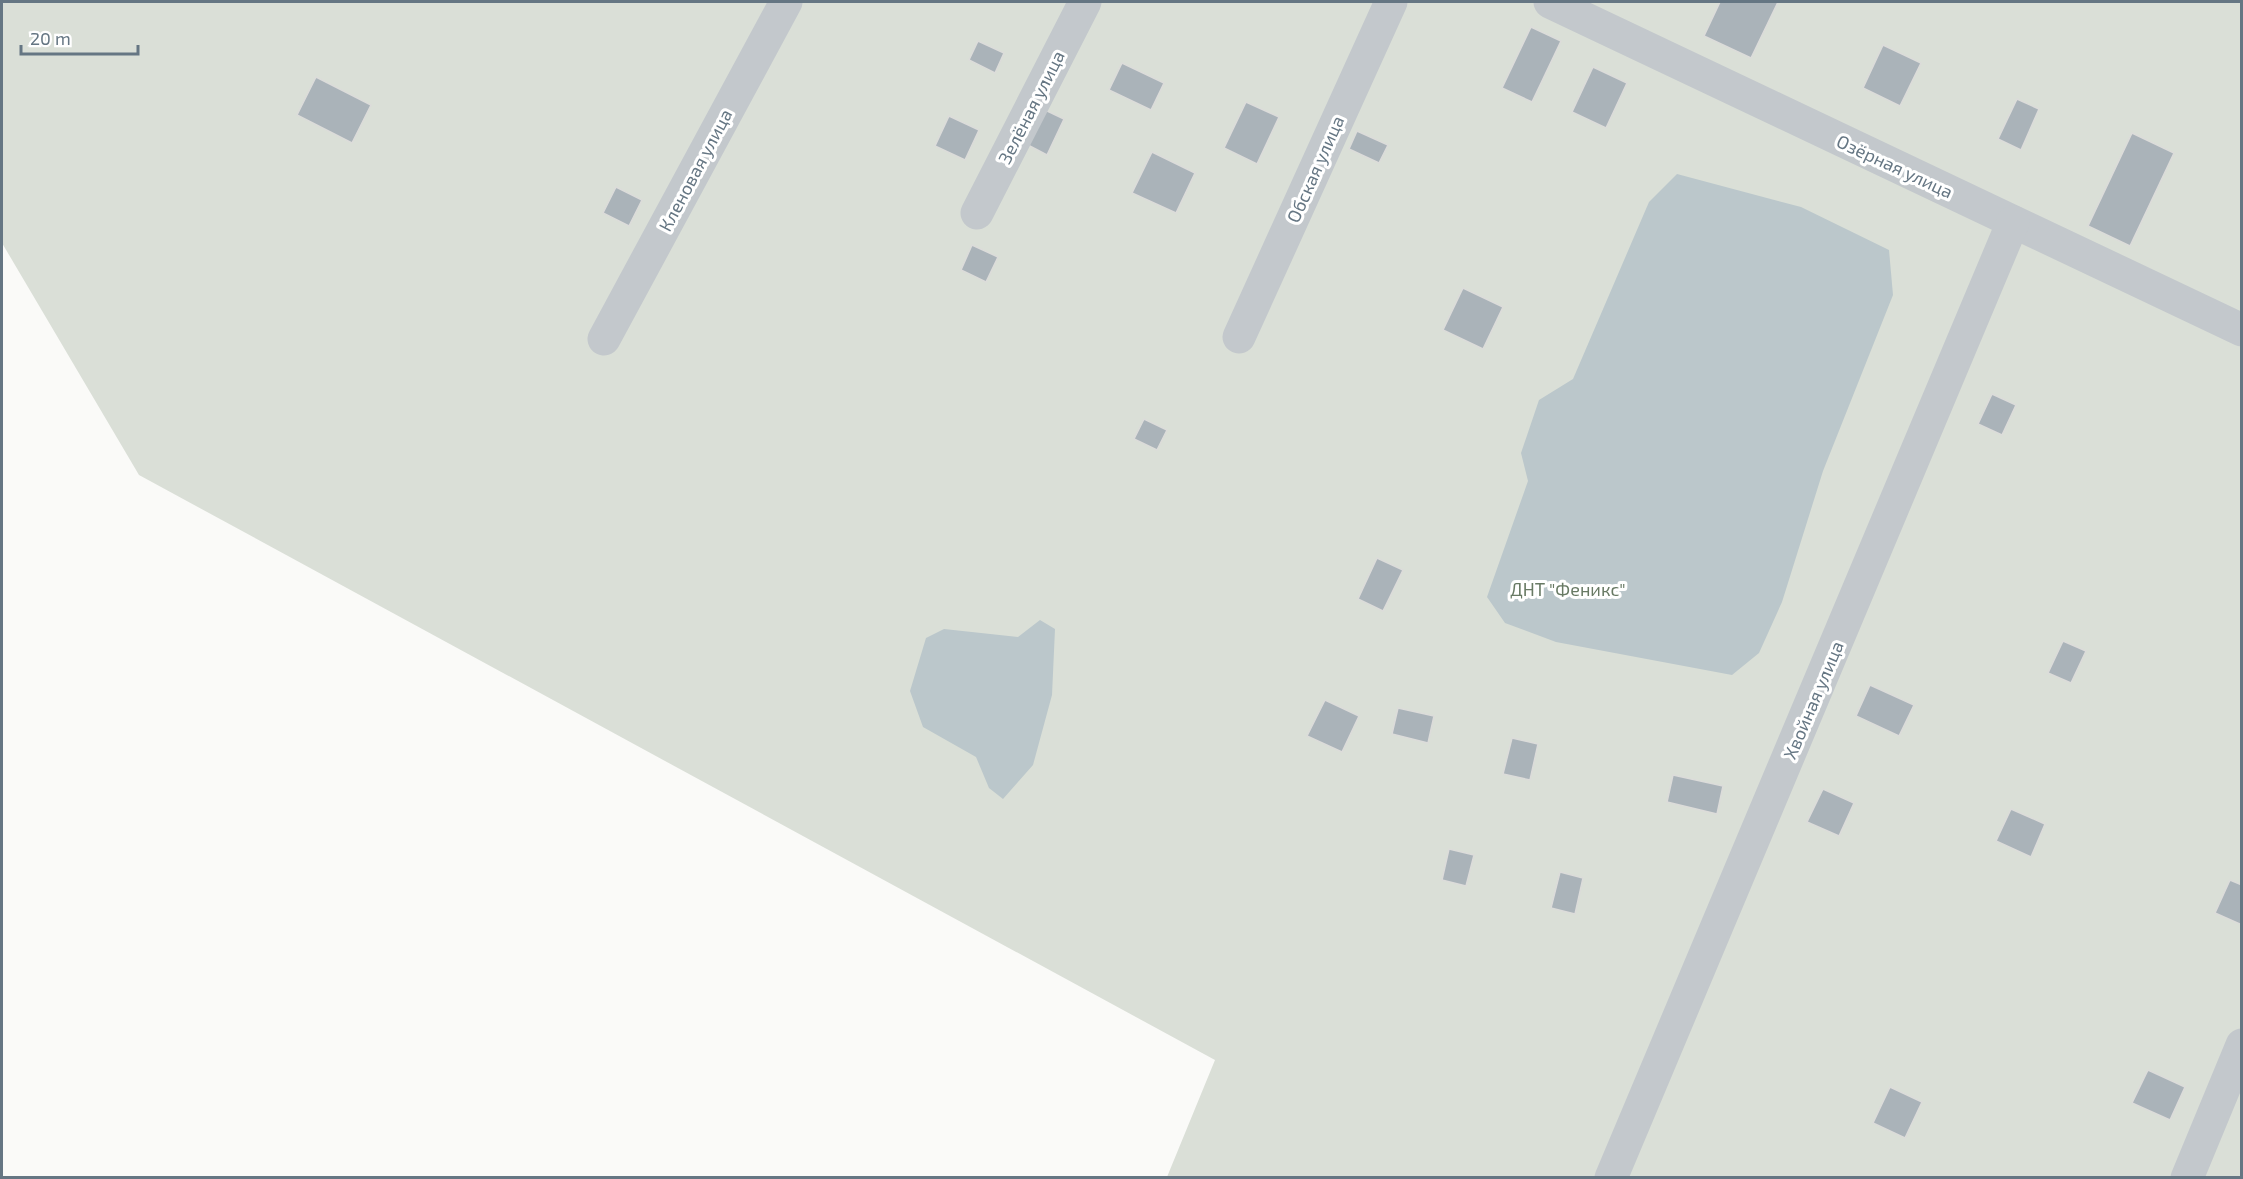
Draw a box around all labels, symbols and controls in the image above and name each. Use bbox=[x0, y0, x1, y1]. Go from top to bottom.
scale bar bbox=[21, 18, 138, 56]
text: 20 m bbox=[30, 27, 71, 49]
street label: Зелёная улица bbox=[993, 47, 1069, 167]
street label: Кленовая улица bbox=[654, 105, 736, 235]
street label: Обская улица bbox=[1282, 112, 1348, 226]
street label: Озёрная улица bbox=[1833, 129, 1957, 203]
park label: ДНТ "Феникс" bbox=[1510, 578, 1626, 600]
street label: Хвойная улица bbox=[1778, 638, 1848, 762]

